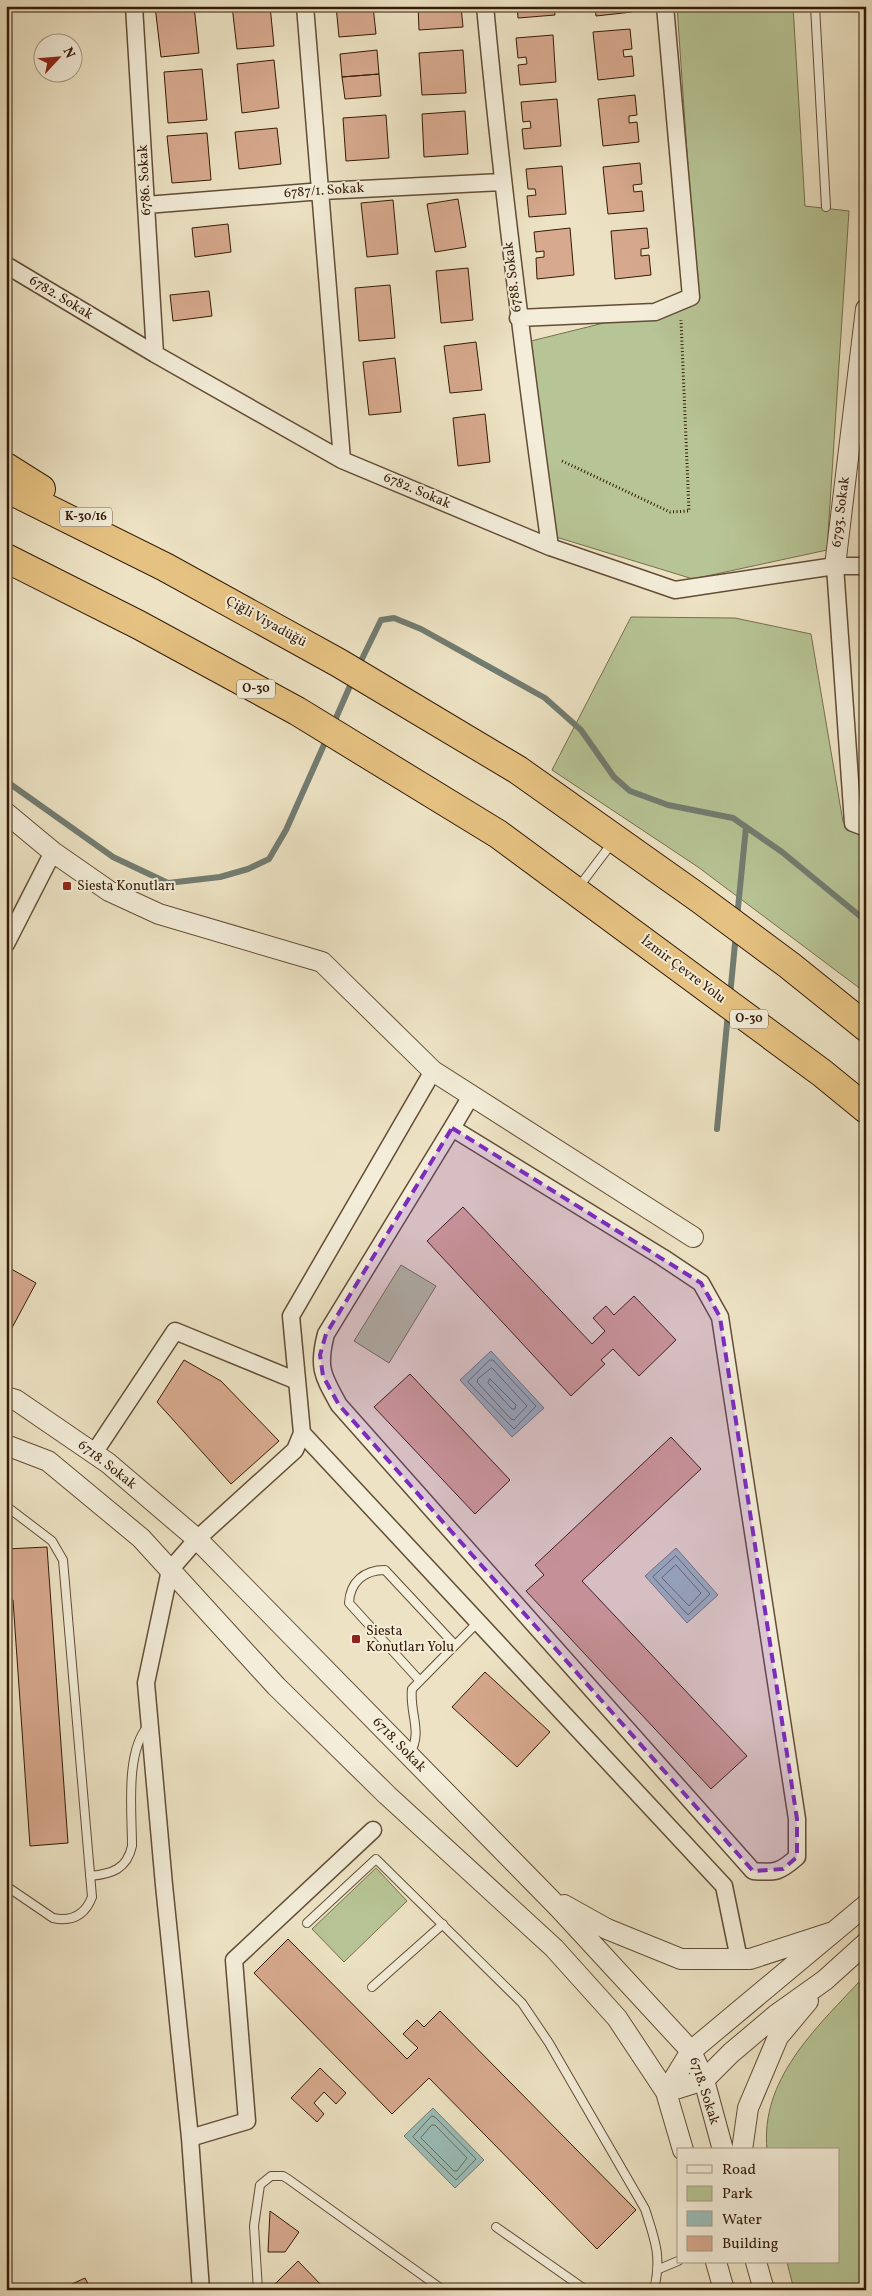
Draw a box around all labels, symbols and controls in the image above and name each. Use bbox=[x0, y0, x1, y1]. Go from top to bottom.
north arrow bbox=[32, 32, 82, 82]
text: N bbox=[58, 44, 79, 62]
street label: 6786. Sokak bbox=[134, 144, 156, 216]
street label: 6787/1. Sokak bbox=[283, 179, 365, 203]
street label: 6788. Sokak bbox=[499, 240, 527, 313]
street label: 6782. Sokak bbox=[25, 271, 97, 325]
street label: 6782. Sokak bbox=[380, 468, 454, 514]
street label: 6793. Sokak bbox=[827, 475, 855, 549]
road number: K-30/16 bbox=[60, 508, 112, 526]
street label: Çiğli Viyadüğü bbox=[222, 592, 310, 652]
road number: O-30 bbox=[237, 680, 275, 699]
place label: Siesta Konutları bbox=[77, 877, 175, 896]
marker: Siesta Konutları bbox=[61, 880, 73, 892]
street label: İzmir Çevre Yolu bbox=[637, 932, 730, 1008]
road number: O-30 bbox=[730, 1010, 768, 1028]
street label: 6718. Sokak bbox=[74, 1436, 141, 1494]
place label: Siesta Konutları Yolu bbox=[366, 1622, 454, 1657]
marker: Siesta Konutları Yolu bbox=[350, 1633, 362, 1645]
street label: 6718. Sokak bbox=[368, 1713, 430, 1777]
street label: 6718. Sokak bbox=[684, 2055, 724, 2127]
legend bbox=[677, 2148, 840, 2264]
text: Road bbox=[722, 2160, 756, 2181]
text: Park bbox=[722, 2184, 753, 2205]
text: Water bbox=[722, 2210, 762, 2231]
text: Building bbox=[722, 2234, 779, 2255]

